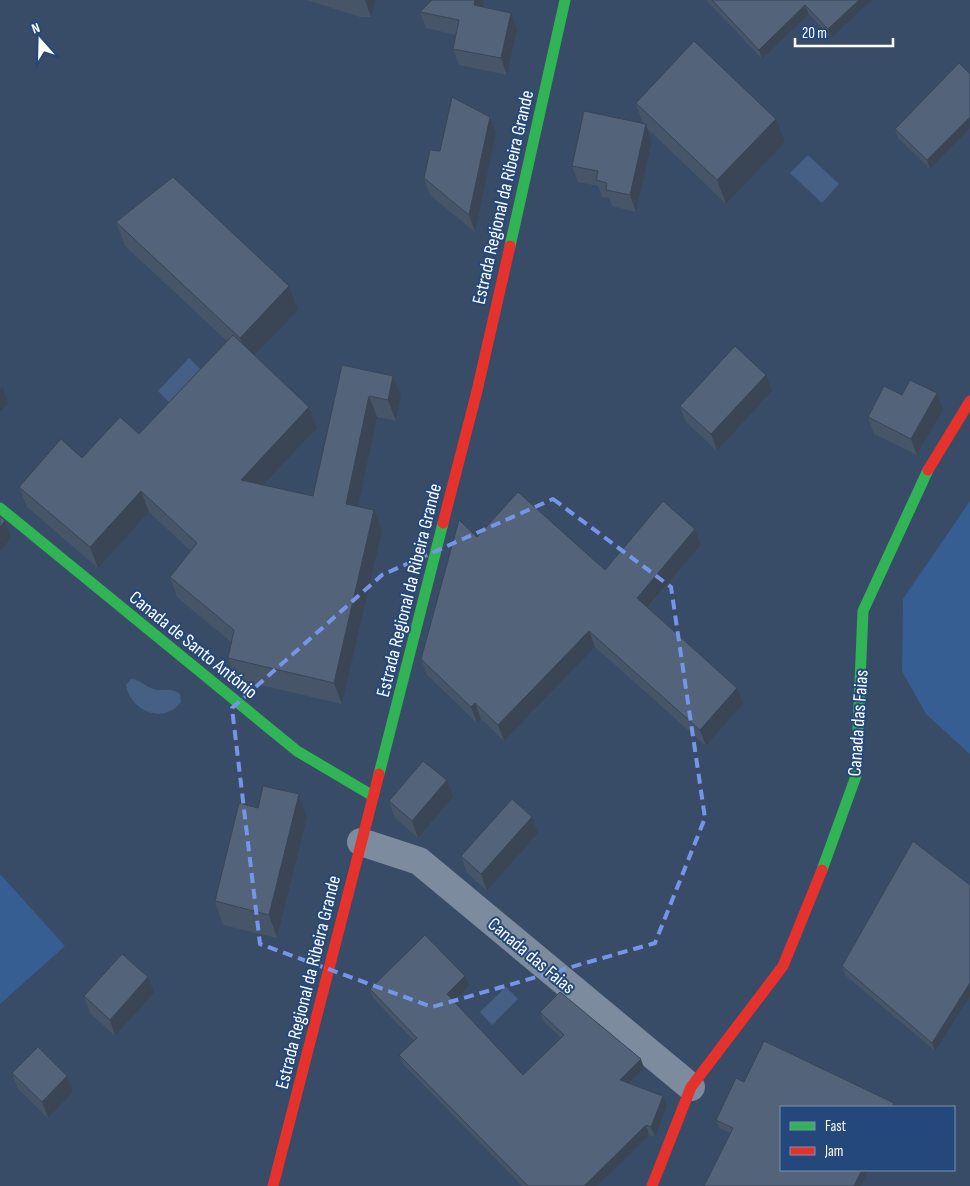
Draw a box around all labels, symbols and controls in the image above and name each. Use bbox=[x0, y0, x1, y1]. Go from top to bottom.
north arrow bbox=[15, 15, 65, 65]
scale bar bbox=[795, 15, 892, 47]
text: N bbox=[29, 19, 42, 38]
text: 20 m bbox=[802, 24, 827, 43]
street label: Estrada Regional da Ribeira Grande bbox=[468, 88, 539, 307]
street label: Estrada Regional da Ribeira Grande bbox=[372, 481, 447, 699]
street label: Canada de Santo António bbox=[124, 586, 262, 704]
street label: Canada das Faias bbox=[843, 669, 874, 777]
street label: Estrada Regional da Ribeira Grande bbox=[271, 873, 346, 1091]
street label: Canada das Faias bbox=[483, 913, 579, 999]
legend bbox=[780, 1106, 955, 1171]
text: Fast bbox=[825, 1117, 847, 1136]
text: Jam bbox=[824, 1142, 843, 1161]

